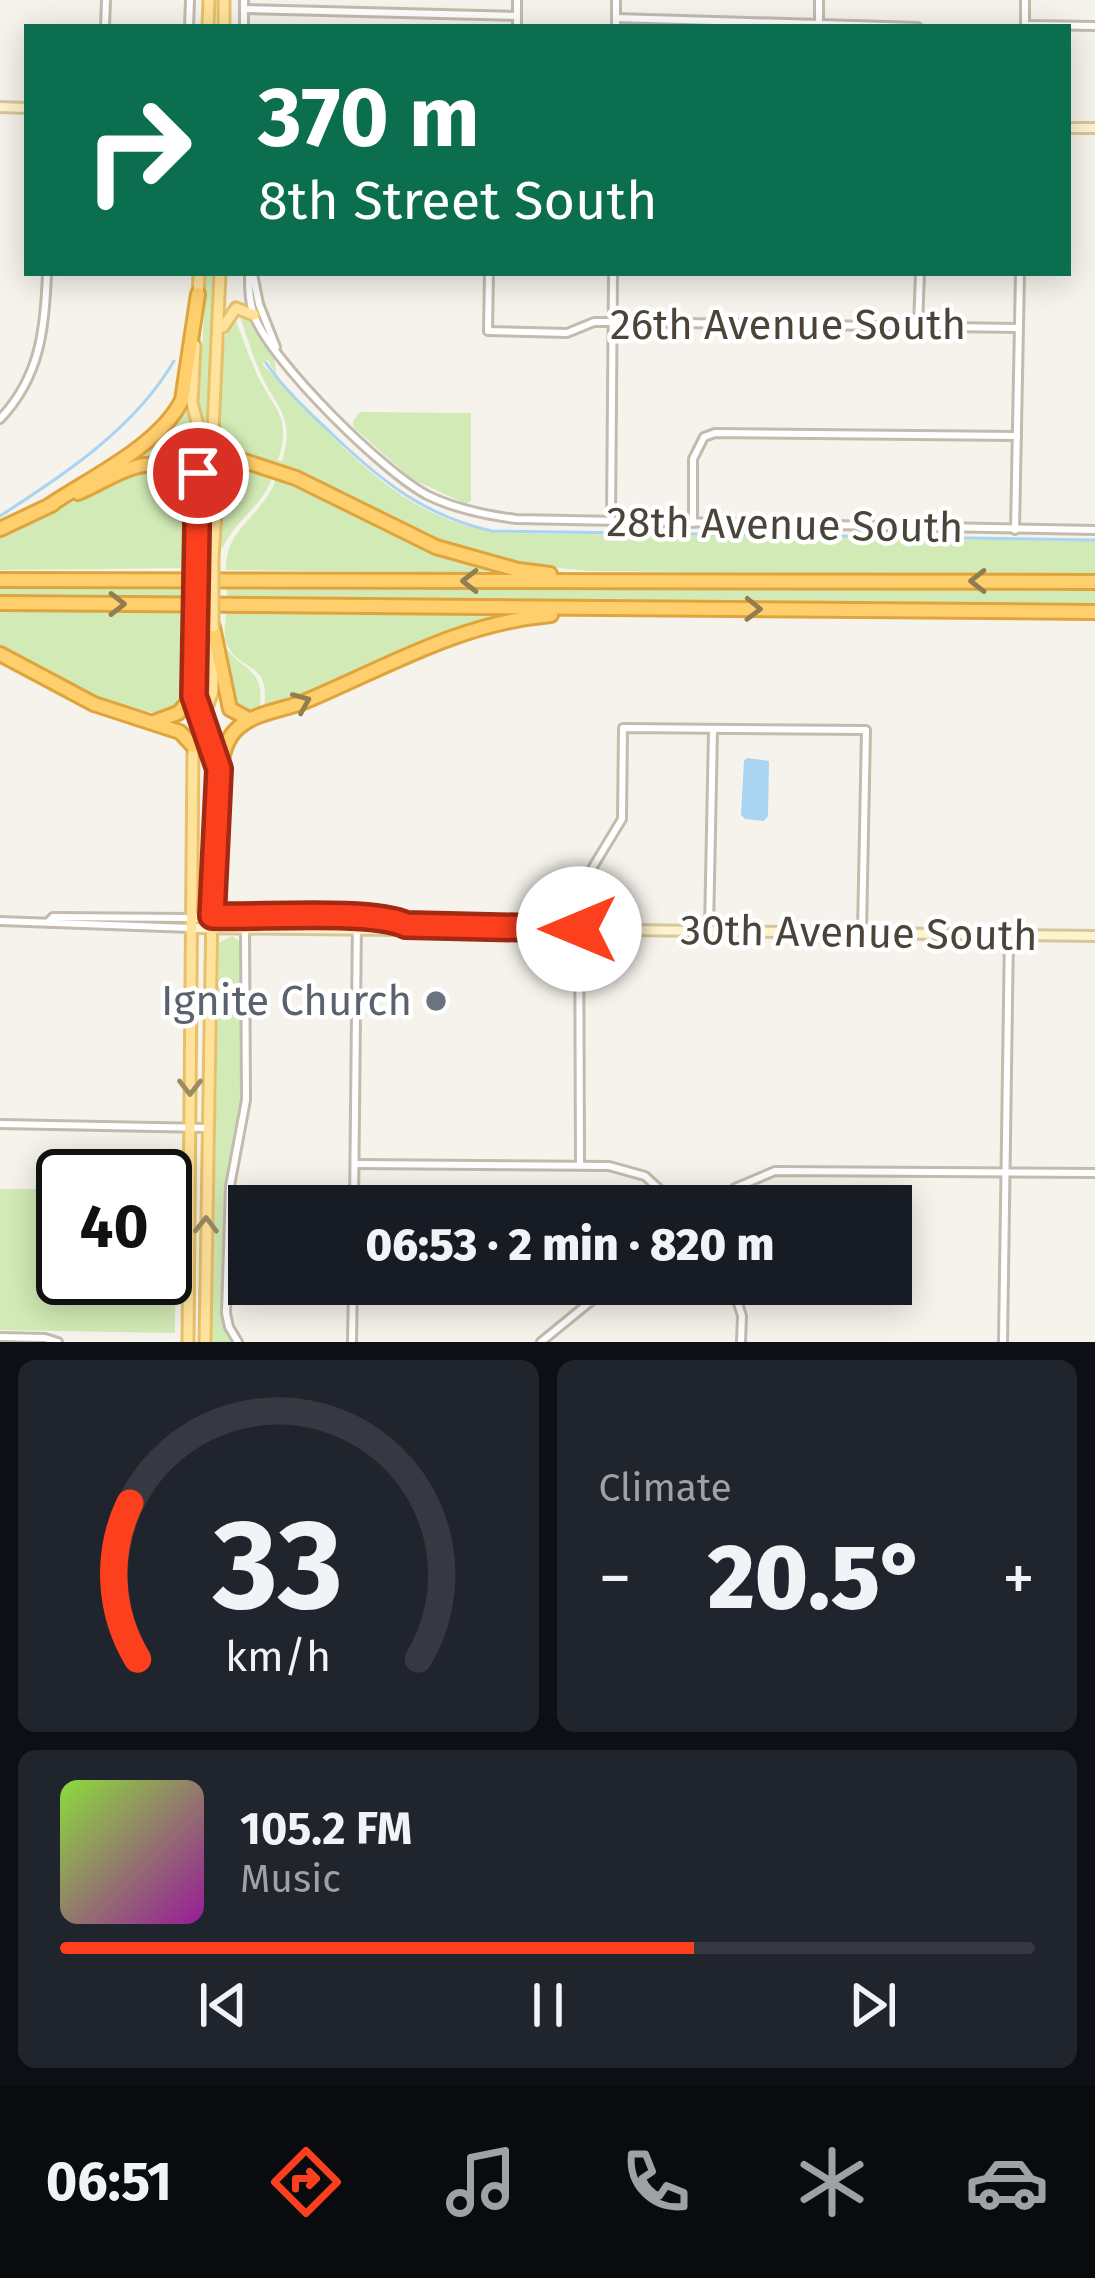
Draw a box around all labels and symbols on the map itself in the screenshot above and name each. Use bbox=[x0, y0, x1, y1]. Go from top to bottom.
street label: 26th Avenue South bbox=[610, 300, 966, 350]
pin bbox=[147, 422, 249, 524]
street label: 28th Avenue South bbox=[606, 497, 964, 553]
one-way arrow bbox=[460, 568, 478, 594]
one-way arrow bbox=[968, 568, 986, 594]
one-way arrow bbox=[109, 591, 127, 617]
one-way arrow bbox=[745, 596, 763, 622]
one-way arrow bbox=[290, 693, 312, 717]
position arrow bbox=[516, 866, 642, 992]
street label: 30th Avenue South bbox=[680, 905, 1038, 961]
place label: Ignite Church bbox=[161, 976, 412, 1026]
marker: Ignite Church bbox=[423, 988, 449, 1014]
one-way arrow bbox=[178, 1078, 204, 1097]
speed limit sign: 40 bbox=[36, 1149, 192, 1305]
one-way arrow bbox=[193, 1215, 219, 1234]

